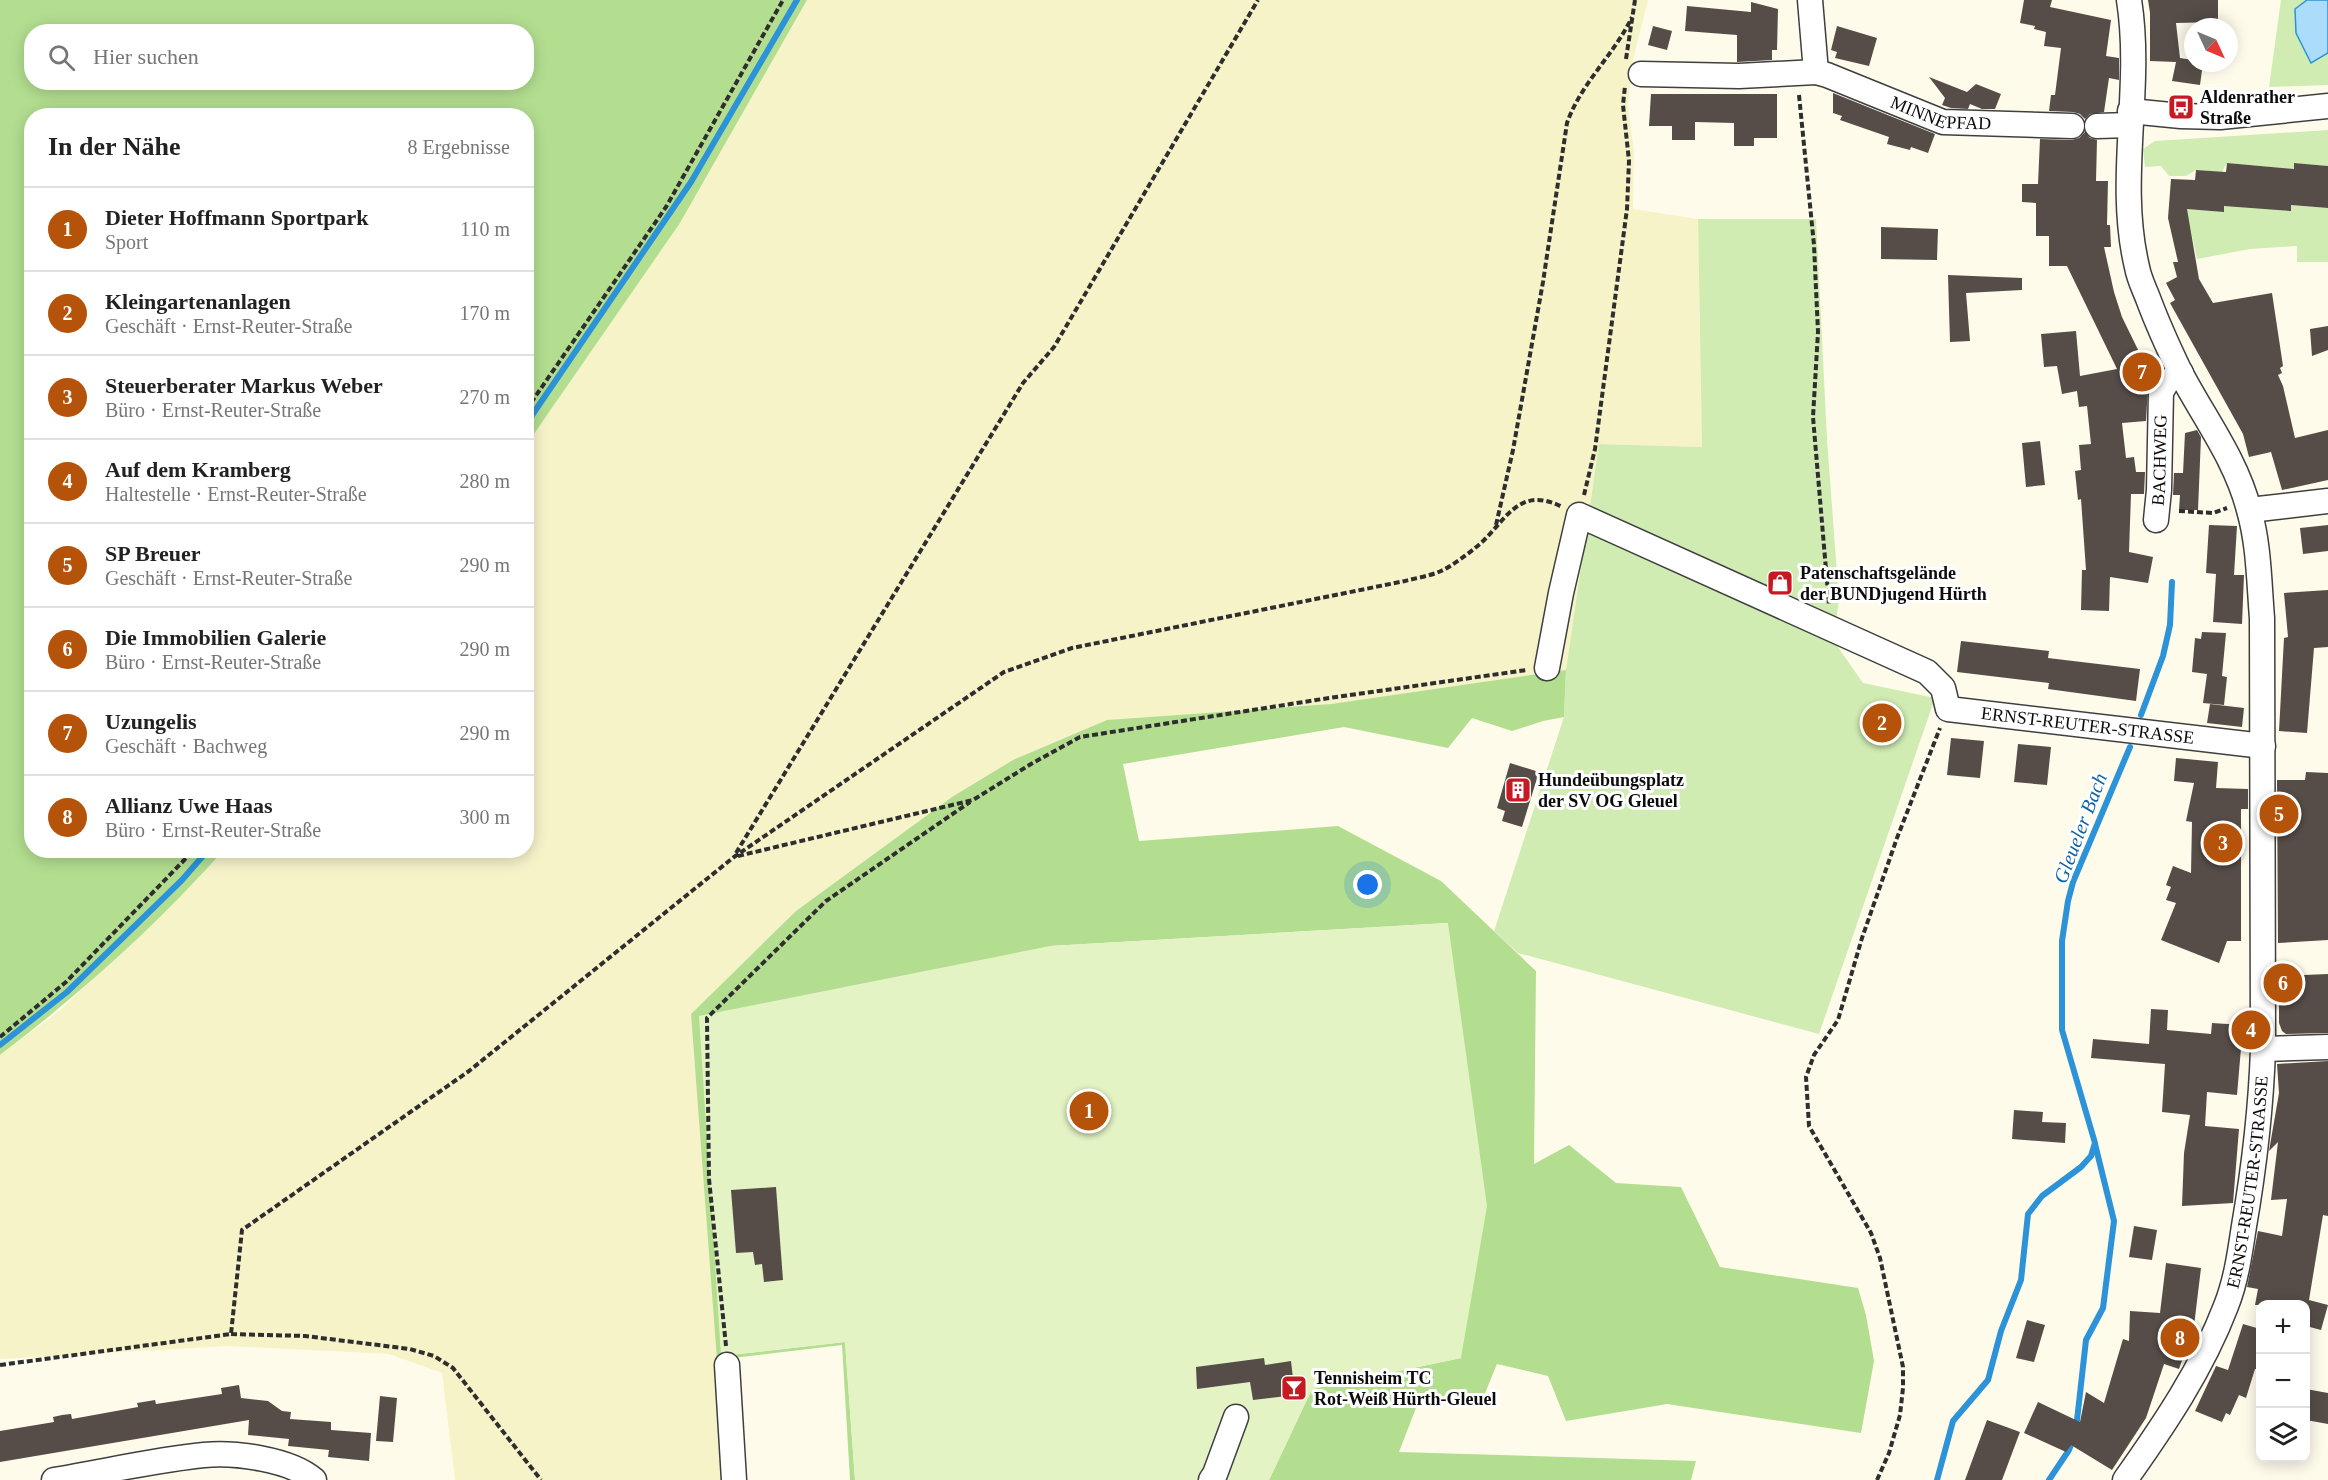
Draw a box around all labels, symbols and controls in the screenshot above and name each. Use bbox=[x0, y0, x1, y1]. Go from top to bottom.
north arrow bbox=[2184, 18, 2238, 72]
search box bbox=[24, 24, 534, 90]
icon: search bbox=[45, 41, 78, 74]
text: Hier suchen bbox=[93, 44, 199, 69]
place label: Aldenrather Straße bbox=[2200, 87, 2295, 128]
street label: MINNEPFAD bbox=[1888, 92, 1991, 133]
bus stop icon: Aldenrather Straße bbox=[2166, 92, 2196, 122]
text: In der Nähe bbox=[48, 132, 180, 161]
text: 8 Ergebnisse bbox=[408, 136, 510, 158]
text: Dieter Hoffmann Sportpark bbox=[105, 205, 369, 230]
text: 1 bbox=[63, 218, 73, 240]
text: 110 m bbox=[460, 218, 510, 240]
text: Sport bbox=[105, 231, 148, 253]
text: Kleingartenanlagen bbox=[105, 289, 291, 314]
text: 2 bbox=[63, 302, 73, 324]
text: 170 m bbox=[459, 302, 510, 324]
text: Geschäft · Ernst-Reuter-Straße bbox=[105, 315, 352, 337]
pin: 7 bbox=[2122, 350, 2162, 394]
text: Steuerberater Markus Weber bbox=[105, 373, 383, 398]
text: 3 bbox=[63, 386, 73, 408]
text: 270 m bbox=[459, 386, 510, 408]
text: Büro · Ernst-Reuter-Straße bbox=[105, 399, 321, 421]
street label: BACHWEG bbox=[2147, 414, 2171, 507]
text: Auf dem Kramberg bbox=[105, 457, 291, 482]
text: 4 bbox=[63, 470, 73, 492]
text: 280 m bbox=[459, 470, 510, 492]
text: Haltestelle · Ernst-Reuter-Straße bbox=[105, 483, 367, 505]
text: SP Breuer bbox=[105, 541, 201, 566]
text: 5 bbox=[63, 554, 73, 576]
text: 290 m bbox=[459, 554, 510, 576]
place label: Patenschaftsgelände der BUNDjugend Hürth bbox=[1800, 563, 1987, 604]
text: Geschäft · Ernst-Reuter-Straße bbox=[105, 567, 352, 589]
shop icon: Patenschaftsgelände der BUNDjugend Hürth bbox=[1765, 568, 1795, 598]
text: Die Immobilien Galerie bbox=[105, 625, 326, 650]
text: 6 bbox=[63, 638, 73, 660]
text: 290 m bbox=[459, 638, 510, 660]
text: Büro · Ernst-Reuter-Straße bbox=[105, 651, 321, 673]
pin: 2 bbox=[1862, 700, 1902, 746]
street label: ERNST-REUTER-STRASSE bbox=[1980, 703, 2195, 748]
text: Uzungelis bbox=[105, 709, 197, 734]
text: 7 bbox=[63, 722, 73, 744]
text: 290 m bbox=[459, 722, 510, 744]
text: Geschäft · Bachweg bbox=[105, 735, 267, 757]
place label: Hundeübungsplatz der SV OG Gleuel bbox=[1538, 770, 1684, 811]
water label: Gleueler Bach bbox=[2049, 770, 2111, 886]
building icon: Hundeübungsplatz der SV OG Gleuel bbox=[1503, 775, 1533, 805]
pin: 5 bbox=[2260, 792, 2298, 836]
text: Allianz Uwe Haas bbox=[105, 793, 272, 818]
text: 8 bbox=[63, 806, 73, 828]
text: 300 m bbox=[459, 806, 510, 828]
text: Büro · Ernst-Reuter-Straße bbox=[105, 819, 321, 841]
pin: 3 bbox=[2204, 820, 2242, 866]
your location bbox=[1353, 870, 1382, 899]
pin: 6 bbox=[2264, 960, 2302, 1006]
pin: 4 bbox=[2232, 1008, 2270, 1052]
street label: ERNST-REUTER-STRASSE bbox=[2223, 1075, 2272, 1291]
pin: 1 bbox=[1070, 1088, 1108, 1134]
map controls bbox=[2256, 1300, 2310, 1462]
button: + bbox=[2256, 1300, 2310, 1354]
pin: 8 bbox=[2160, 1316, 2200, 1360]
button: − bbox=[2256, 1354, 2310, 1408]
place label: Tennisheim TC Rot-Weiß Hürth-Gleuel bbox=[1314, 1368, 1497, 1409]
bar icon: Tennisheim TC Rot-Weiß Hürth-Gleuel bbox=[1279, 1373, 1309, 1403]
button: layers bbox=[2256, 1408, 2310, 1462]

